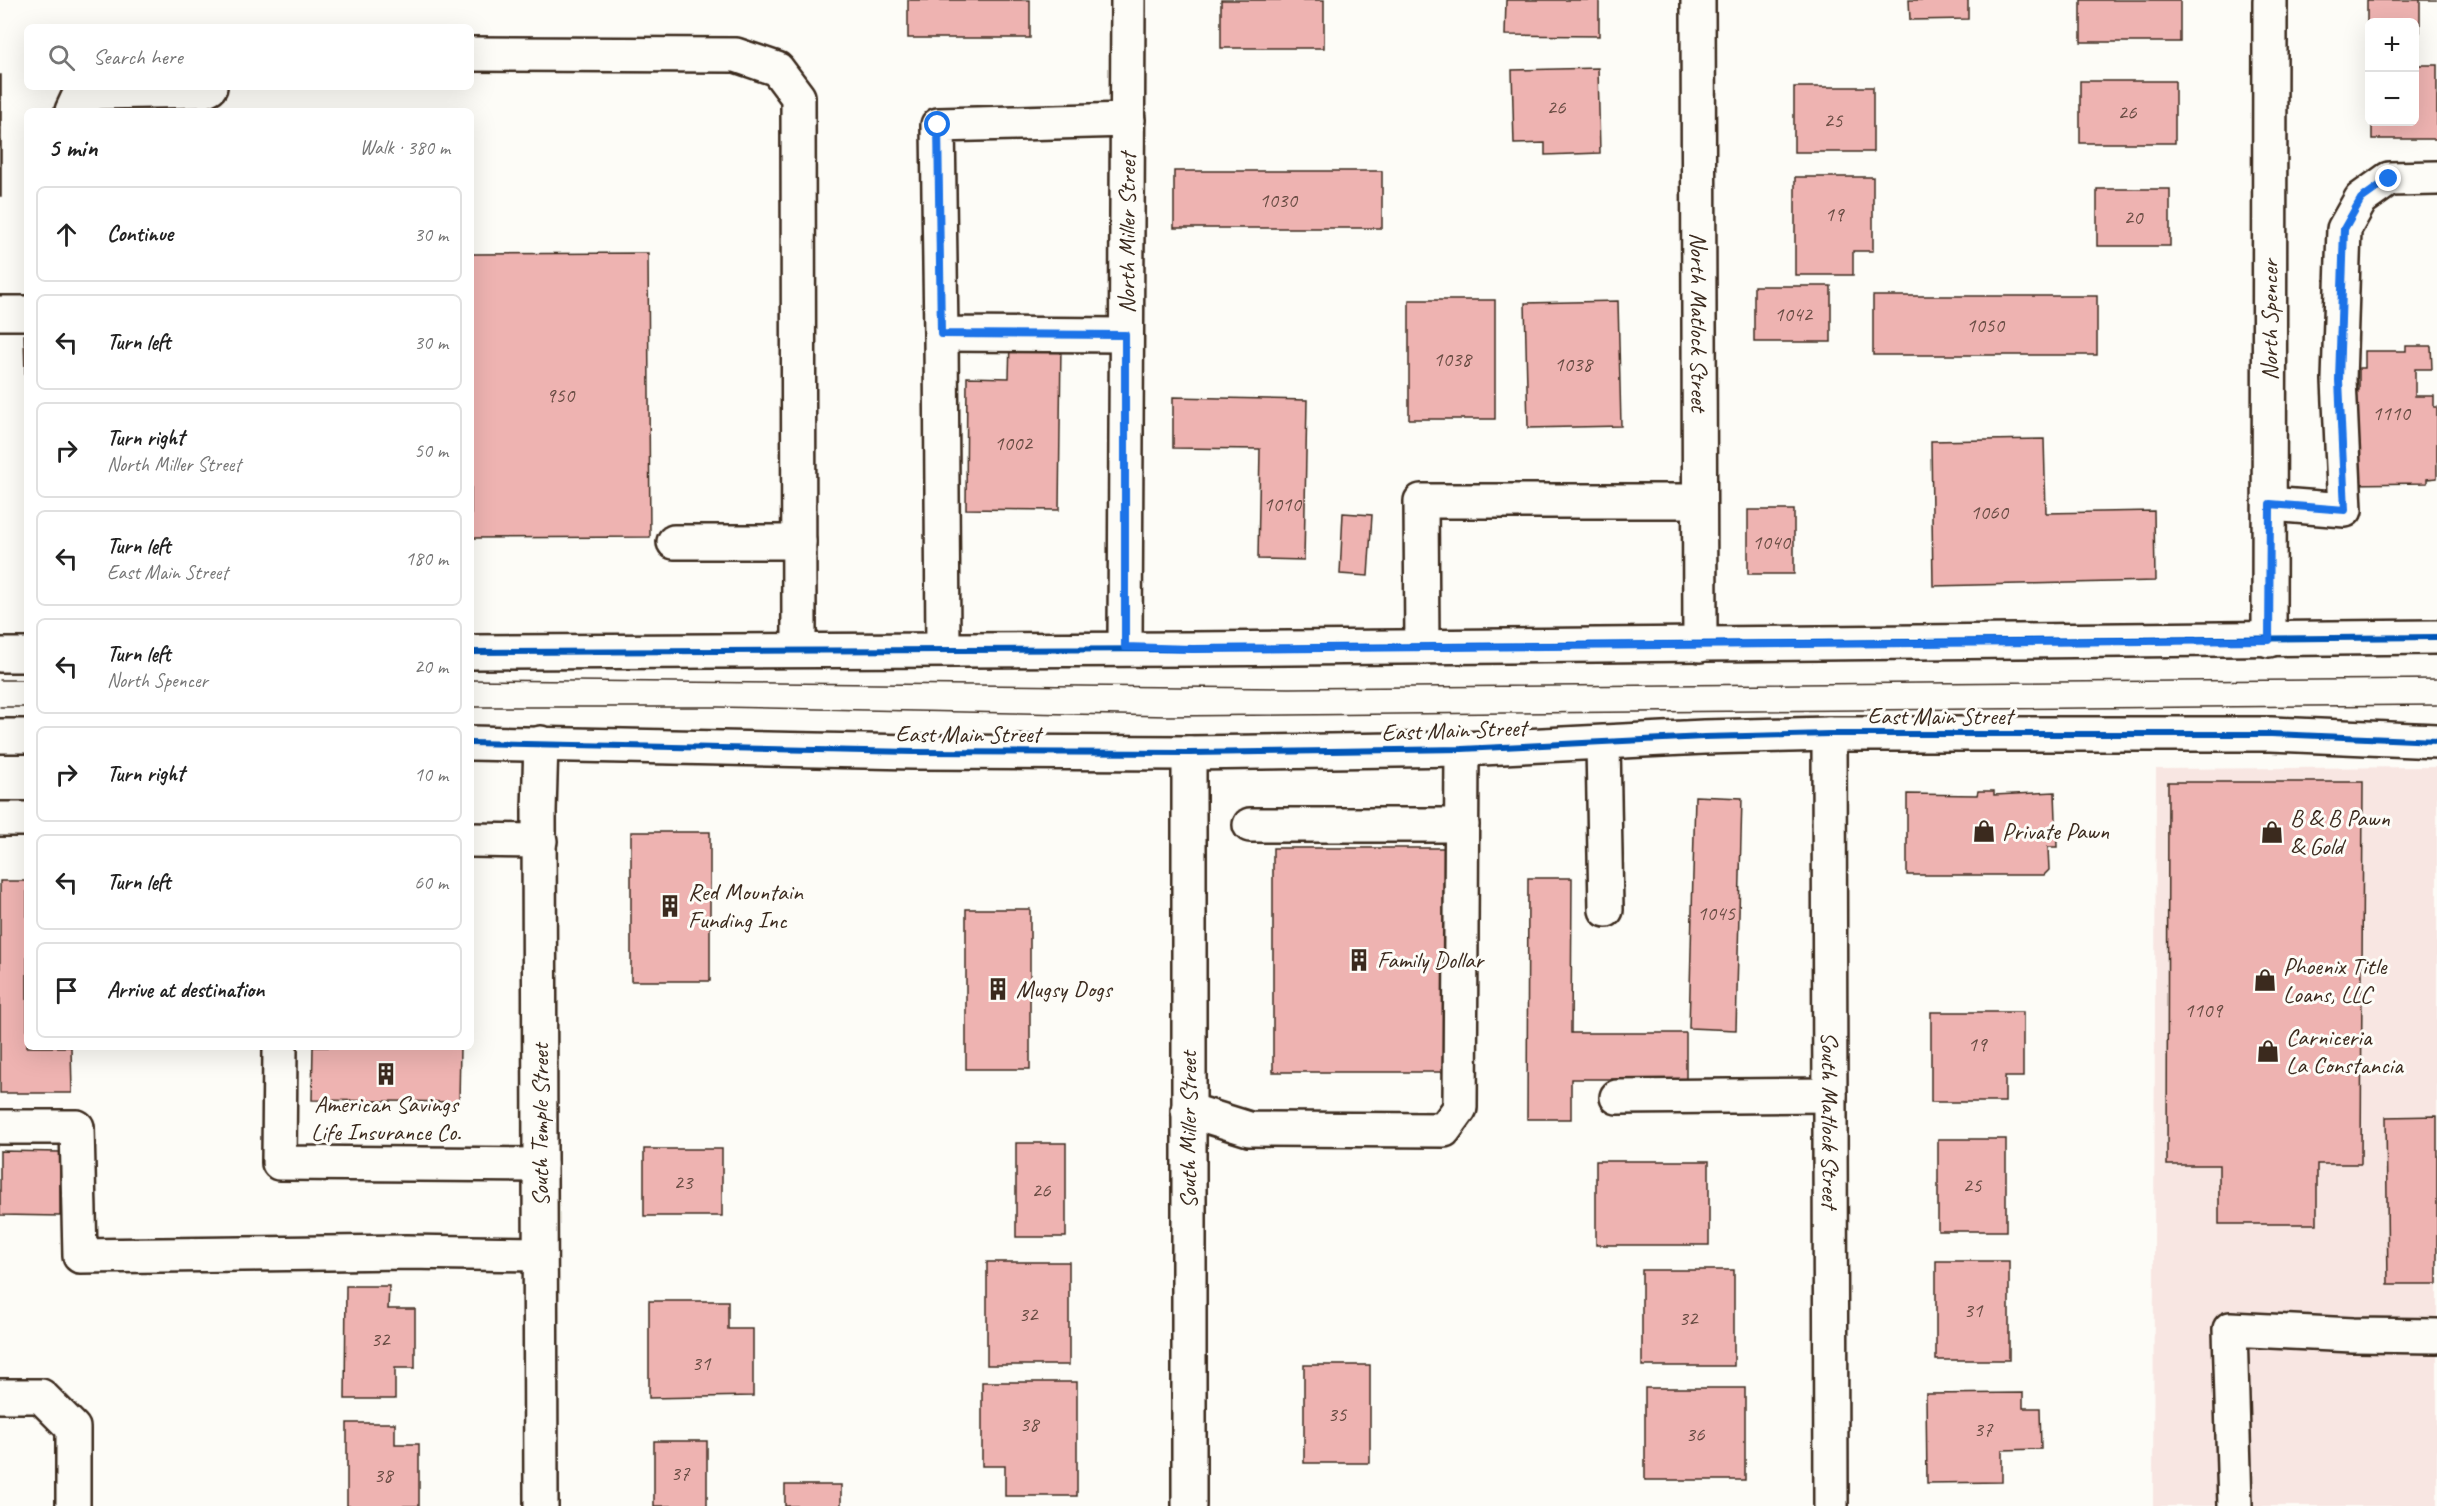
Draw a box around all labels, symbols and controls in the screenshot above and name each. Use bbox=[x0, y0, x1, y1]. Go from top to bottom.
map controls bbox=[2365, 18, 2419, 126]
button: + bbox=[2365, 18, 2419, 72]
search box bbox=[24, 24, 474, 90]
icon: search bbox=[45, 41, 78, 74]
text: Search here bbox=[93, 43, 183, 71]
button: − bbox=[2365, 72, 2419, 126]
house number: 26 bbox=[1547, 94, 1566, 120]
house number: 26 bbox=[2118, 99, 2137, 125]
house number: 25 bbox=[1824, 107, 1844, 133]
route start bbox=[924, 111, 950, 137]
text: 5 min bbox=[48, 131, 97, 164]
text: Walk · 380 m bbox=[360, 135, 450, 160]
street label: North Miller Street bbox=[1112, 150, 1142, 313]
route end bbox=[2375, 165, 2401, 191]
house number: 1030 bbox=[1259, 187, 1298, 213]
house number: 19 bbox=[1825, 201, 1845, 227]
house number: 20 bbox=[2124, 204, 2144, 230]
icon: ahead bbox=[50, 218, 83, 251]
text: Continue bbox=[107, 220, 173, 248]
text: 30 m bbox=[414, 222, 448, 247]
street label: North Matlock Street bbox=[1684, 232, 1714, 414]
street label: North Spencer bbox=[2254, 257, 2285, 381]
house number: 1042 bbox=[1774, 301, 1813, 327]
house number: 1050 bbox=[1966, 312, 2005, 338]
icon: left bbox=[50, 326, 83, 359]
text: Turn left bbox=[107, 328, 171, 356]
text: 30 m bbox=[414, 330, 448, 355]
house number: 1038 bbox=[1433, 346, 1473, 372]
house number: 1038 bbox=[1554, 351, 1594, 377]
house number: 950 bbox=[546, 382, 576, 408]
house number: 1110 bbox=[2372, 400, 2411, 426]
text: Turn right bbox=[107, 424, 184, 452]
house number: 1002 bbox=[994, 430, 1033, 456]
icon: right bbox=[50, 434, 83, 467]
text: 50 m bbox=[414, 438, 448, 463]
text: North Miller Street bbox=[107, 452, 241, 477]
house number: 1010 bbox=[1263, 491, 1302, 517]
house number: 1060 bbox=[1970, 499, 2009, 525]
house number: 1040 bbox=[1752, 529, 1791, 555]
text: Turn left bbox=[107, 532, 171, 560]
icon: left bbox=[50, 542, 83, 575]
text: 180 m bbox=[405, 546, 448, 571]
text: East Main Street bbox=[107, 560, 228, 585]
text: Turn left bbox=[107, 640, 171, 668]
icon: left bbox=[50, 650, 83, 683]
text: 20 m bbox=[414, 654, 448, 679]
text: North Spencer bbox=[107, 668, 208, 693]
street label: East Main Street bbox=[1868, 701, 2016, 731]
street label: East Main Street bbox=[1381, 712, 1530, 748]
street label: East Main Street bbox=[896, 719, 1044, 749]
icon: right bbox=[50, 758, 83, 791]
text: Turn right bbox=[107, 760, 184, 788]
text: 10 m bbox=[414, 762, 448, 787]
place label: B & B Pawn & Gold bbox=[2290, 803, 2390, 861]
place label: Private Pawn bbox=[2002, 816, 2109, 846]
shop icon: Private Pawn bbox=[1971, 818, 1997, 844]
shop icon: B & B Pawn & Gold bbox=[2259, 819, 2285, 845]
icon: left bbox=[50, 866, 83, 899]
text: Turn left bbox=[107, 868, 171, 896]
text: 60 m bbox=[414, 870, 448, 895]
place label: Red Mountain Funding Inc bbox=[688, 877, 804, 935]
building icon: Red Mountain Funding Inc bbox=[657, 893, 683, 919]
house number: 1045 bbox=[1697, 900, 1736, 926]
place label: Family Dollar bbox=[1377, 945, 1486, 975]
building icon: Family Dollar bbox=[1346, 947, 1372, 973]
place label: Phoenix Title Loans, LLC bbox=[2283, 951, 2389, 1009]
shop icon: Phoenix Title Loans, LLC bbox=[2252, 967, 2278, 993]
icon: arrive bbox=[50, 974, 83, 1007]
place label: Mugsy Dogs bbox=[1016, 974, 1113, 1004]
text: Arrive at destination bbox=[107, 976, 264, 1004]
building icon: Mugsy Dogs bbox=[985, 976, 1011, 1002]
house number: 1109 bbox=[2184, 997, 2223, 1023]
place label: Carniceria La Constancia bbox=[2286, 1022, 2404, 1080]
house number: 19 bbox=[1968, 1031, 1988, 1057]
street label: South Matlock Street bbox=[1815, 1032, 1845, 1211]
shop icon: Carniceria La Constancia bbox=[2255, 1038, 2281, 1064]
street label: South Temple Street bbox=[525, 1041, 555, 1206]
street label: South Miller Street bbox=[1173, 1049, 1203, 1209]
building icon: American Savings Life Insurance Co. bbox=[373, 1061, 399, 1087]
place label: American Savings Life Insurance Co. bbox=[311, 1089, 461, 1147]
house number: 23 bbox=[674, 1169, 694, 1195]
house number: 25 bbox=[1963, 1172, 1983, 1198]
house number: 26 bbox=[1032, 1177, 1051, 1203]
house number: 31 bbox=[1964, 1297, 1984, 1323]
house number: 32 bbox=[1019, 1301, 1039, 1327]
house number: 32 bbox=[1679, 1305, 1699, 1331]
house number: 32 bbox=[371, 1326, 391, 1352]
house number: 31 bbox=[692, 1350, 712, 1376]
house number: 35 bbox=[1328, 1401, 1348, 1427]
house number: 38 bbox=[1020, 1411, 1041, 1437]
house number: 37 bbox=[1974, 1416, 1994, 1442]
house number: 36 bbox=[1686, 1421, 1705, 1447]
house number: 37 bbox=[671, 1460, 691, 1486]
house number: 38 bbox=[374, 1462, 395, 1488]

